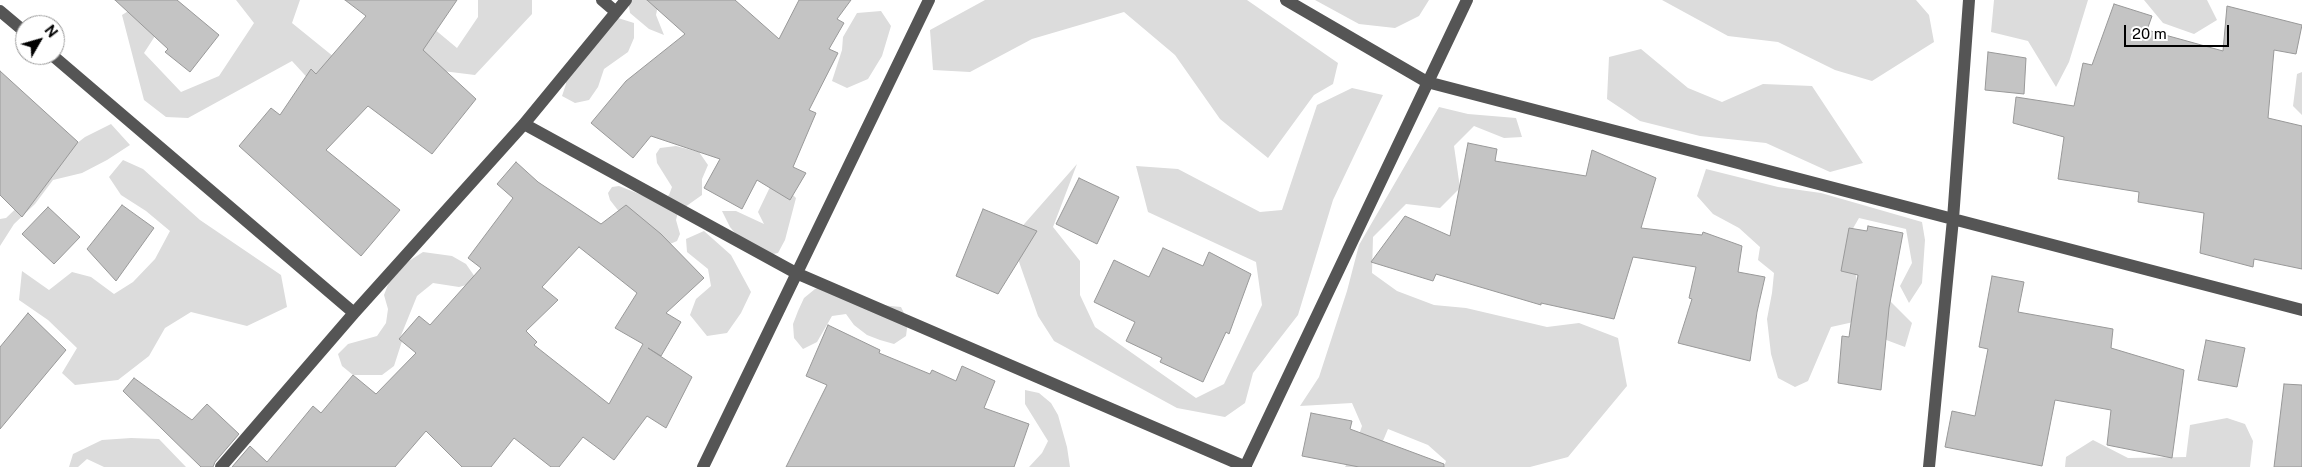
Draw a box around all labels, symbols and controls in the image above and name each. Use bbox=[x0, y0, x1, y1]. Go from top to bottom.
north arrow bbox=[15, 15, 65, 65]
scale bar bbox=[2127, 15, 2232, 47]
text: N bbox=[41, 22, 61, 41]
text: 20 m bbox=[2132, 25, 2167, 42]

